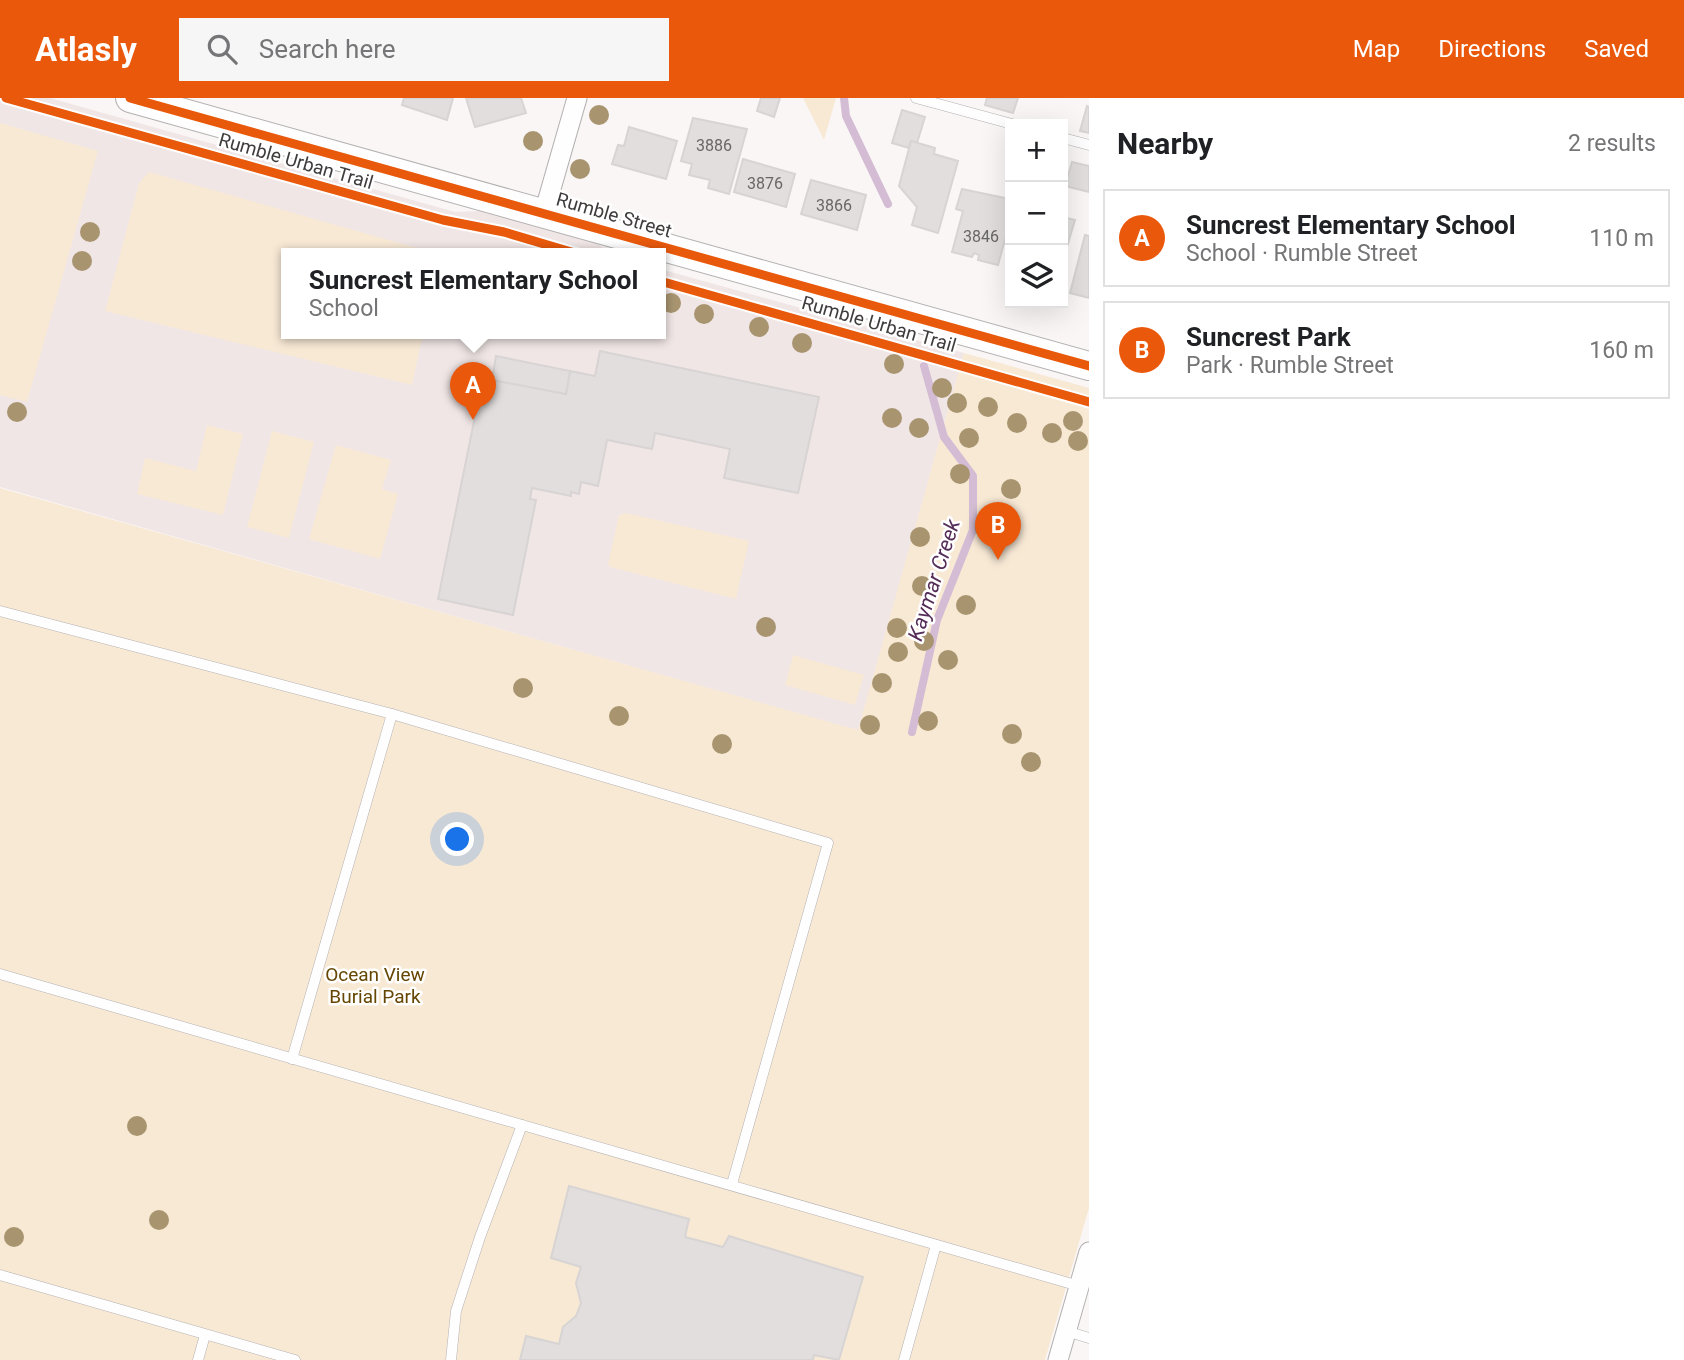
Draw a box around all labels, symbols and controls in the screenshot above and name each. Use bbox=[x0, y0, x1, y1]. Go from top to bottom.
search box bbox=[179, 18, 669, 81]
text: Atlasly bbox=[35, 30, 137, 69]
icon: search bbox=[203, 30, 241, 68]
text: Search here bbox=[259, 34, 396, 64]
text: Map bbox=[1353, 35, 1400, 63]
text: Directions bbox=[1438, 35, 1546, 63]
text: Saved bbox=[1584, 35, 1649, 63]
map controls bbox=[1005, 119, 1068, 308]
button: + bbox=[1005, 119, 1068, 182]
text: Nearby bbox=[1117, 126, 1213, 161]
street label: Rumble Urban Trail bbox=[216, 128, 376, 194]
text: 2 results bbox=[1568, 130, 1656, 157]
house number: 3886 bbox=[696, 136, 732, 155]
house number: 3876 bbox=[747, 174, 783, 193]
button: − bbox=[1005, 182, 1068, 245]
street label: Rumble Street bbox=[554, 188, 674, 242]
house number: 3866 bbox=[816, 196, 852, 215]
text: Suncrest Elementary School bbox=[1186, 210, 1516, 240]
text: A bbox=[1134, 225, 1150, 252]
text: 110 m bbox=[1589, 225, 1654, 252]
house number: 3846 bbox=[963, 227, 999, 246]
text: School · Rumble Street bbox=[1186, 240, 1418, 267]
button: layers bbox=[1005, 245, 1068, 308]
popup bbox=[281, 248, 666, 339]
text: Suncrest Elementary School bbox=[309, 265, 638, 295]
street label: Rumble Urban Trail bbox=[799, 291, 959, 357]
text: School bbox=[309, 295, 379, 322]
text: Suncrest Park bbox=[1186, 322, 1351, 352]
text: B bbox=[1135, 337, 1149, 364]
text: 160 m bbox=[1589, 337, 1654, 364]
text: Park · Rumble Street bbox=[1186, 352, 1394, 379]
pin: A bbox=[450, 362, 496, 420]
pin: B bbox=[975, 502, 1021, 560]
water label: Kaymar Creek bbox=[903, 516, 965, 644]
your location bbox=[440, 822, 474, 856]
park label: Ocean View Burial Park bbox=[325, 963, 425, 1008]

